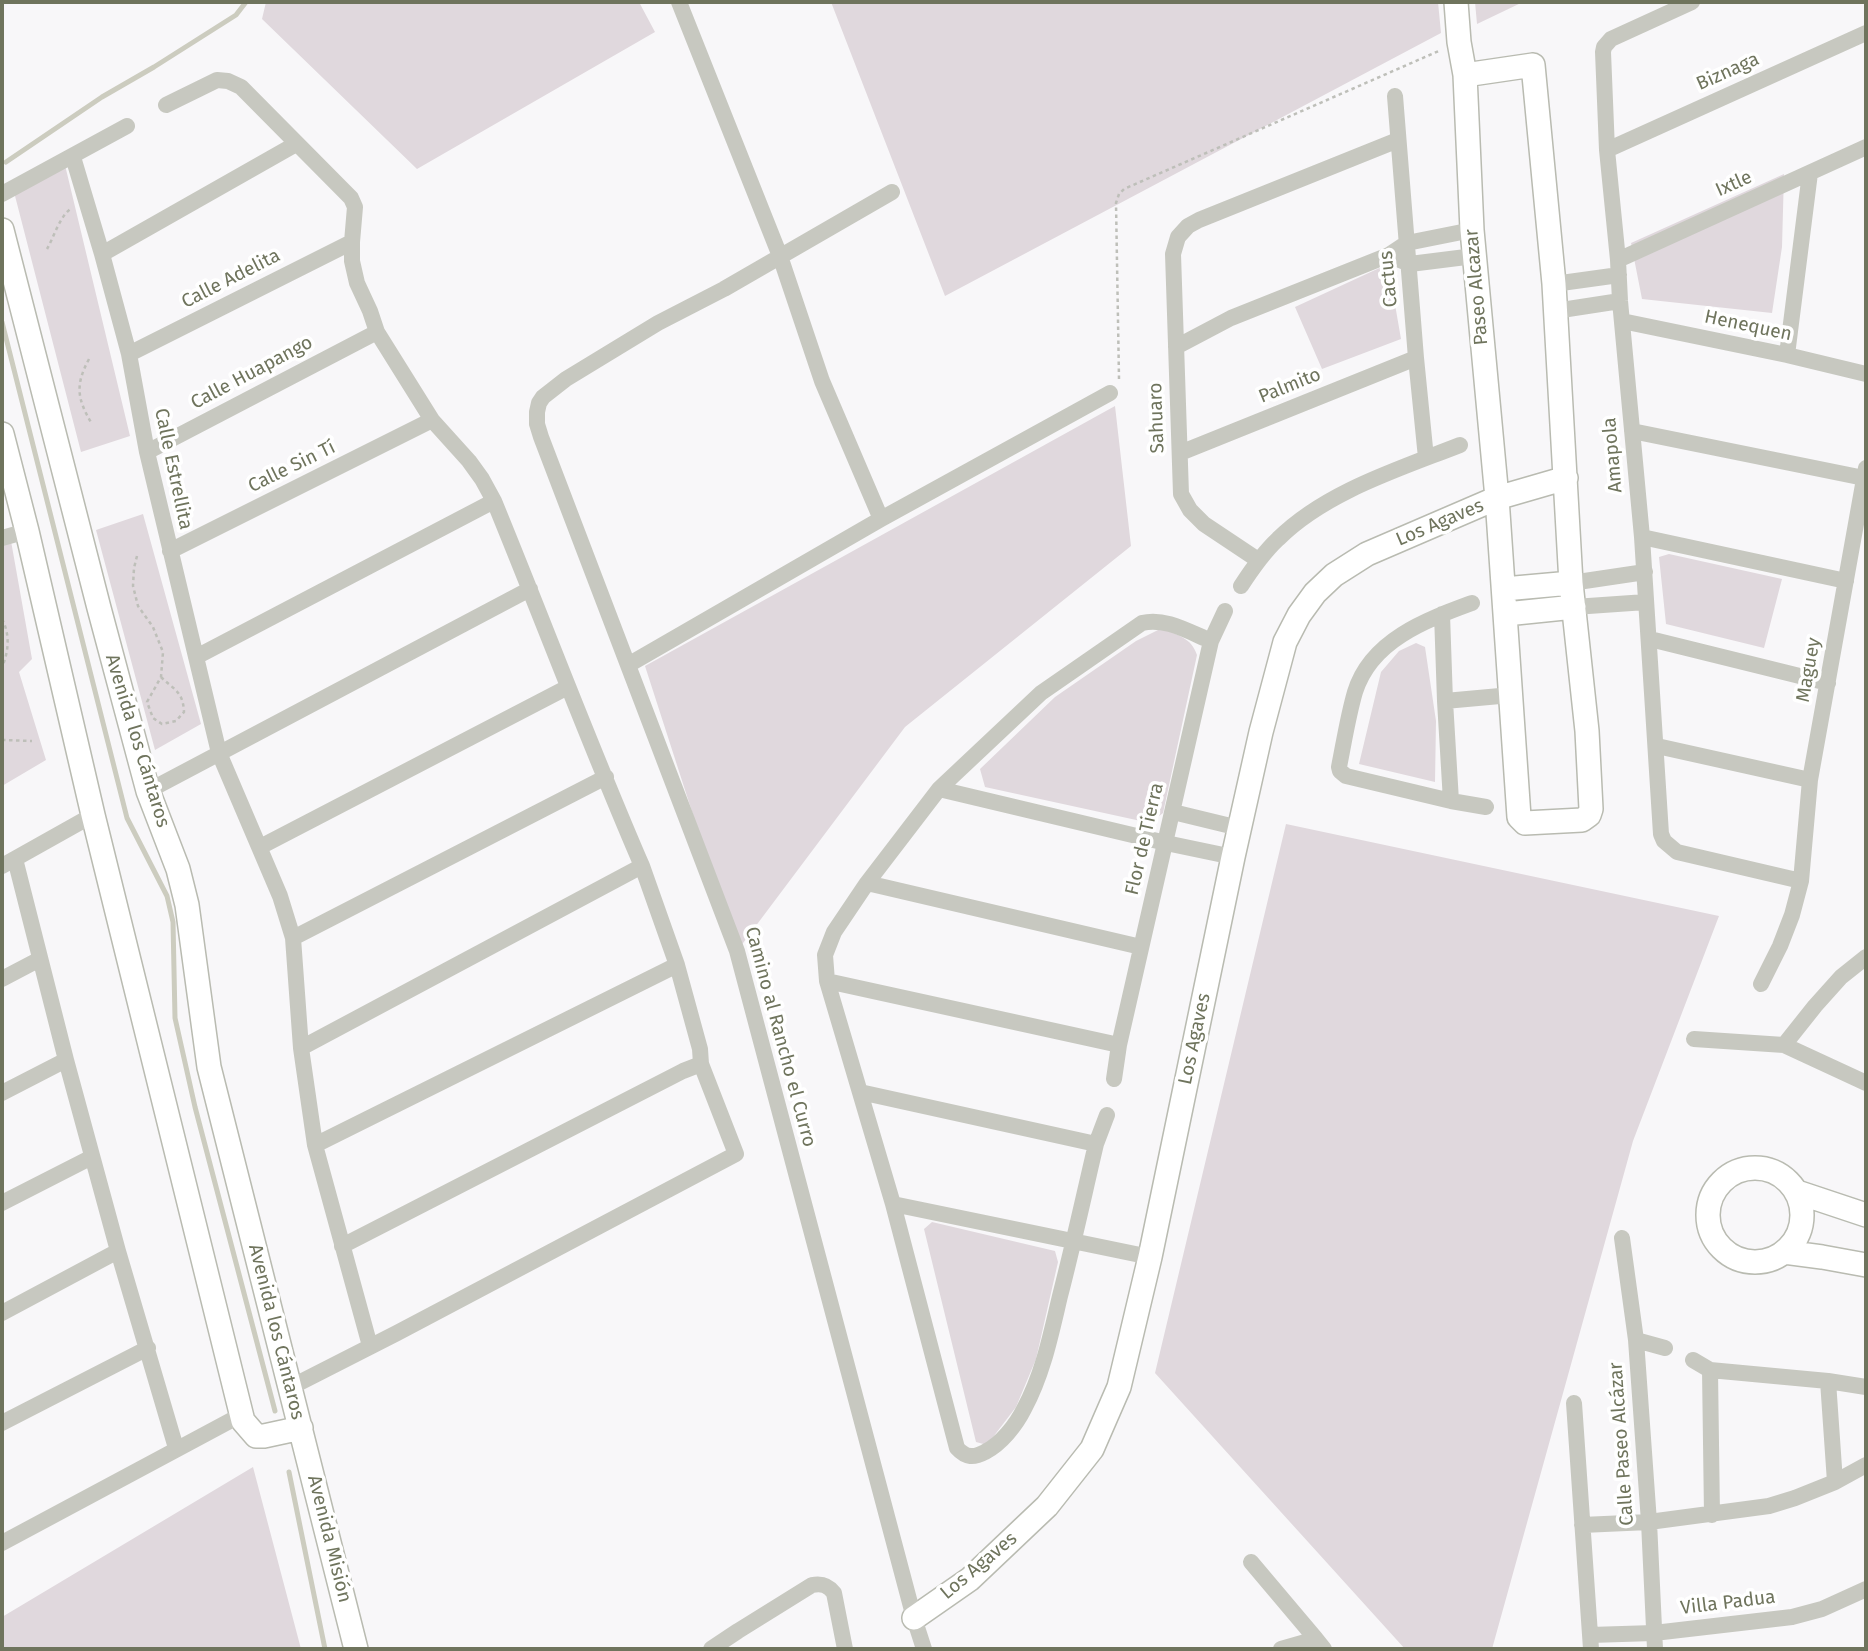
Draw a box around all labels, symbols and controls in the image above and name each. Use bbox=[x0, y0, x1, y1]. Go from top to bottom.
street label: Biznaga bbox=[1693, 48, 1763, 96]
street label: Ixtle bbox=[1712, 166, 1756, 202]
street label: Paseo Alcazar bbox=[1461, 228, 1493, 346]
street label: Calle Adelita bbox=[178, 244, 284, 314]
street label: Cactus bbox=[1375, 250, 1403, 308]
street label: Henequen bbox=[1702, 306, 1794, 346]
street label: Calle Huapango bbox=[187, 331, 317, 415]
street label: Palmito bbox=[1256, 363, 1324, 409]
street label: Sahuaro bbox=[1144, 382, 1170, 454]
street label: Calle Estrellita bbox=[149, 406, 197, 532]
street label: Amapola bbox=[1598, 416, 1628, 494]
street label: Calle Sin Tí bbox=[245, 436, 339, 498]
street label: Los Agaves bbox=[1393, 494, 1487, 552]
street label: Maguey bbox=[1792, 636, 1826, 704]
street label: Avenida los Cántaros bbox=[100, 652, 174, 830]
street label: Flor de Tierra bbox=[1121, 781, 1169, 897]
street label: Camino al Rancho el Curro bbox=[740, 924, 820, 1150]
street label: Los Agaves bbox=[1174, 991, 1216, 1087]
street label: Avenida los Cántaros bbox=[243, 1242, 309, 1422]
street label: Calle Paseo Alcázar bbox=[1605, 1362, 1639, 1526]
street label: Avenida Misión bbox=[302, 1473, 356, 1605]
street label: Los Agaves bbox=[936, 1527, 1022, 1605]
street label: Villa Padua bbox=[1679, 1586, 1777, 1620]

